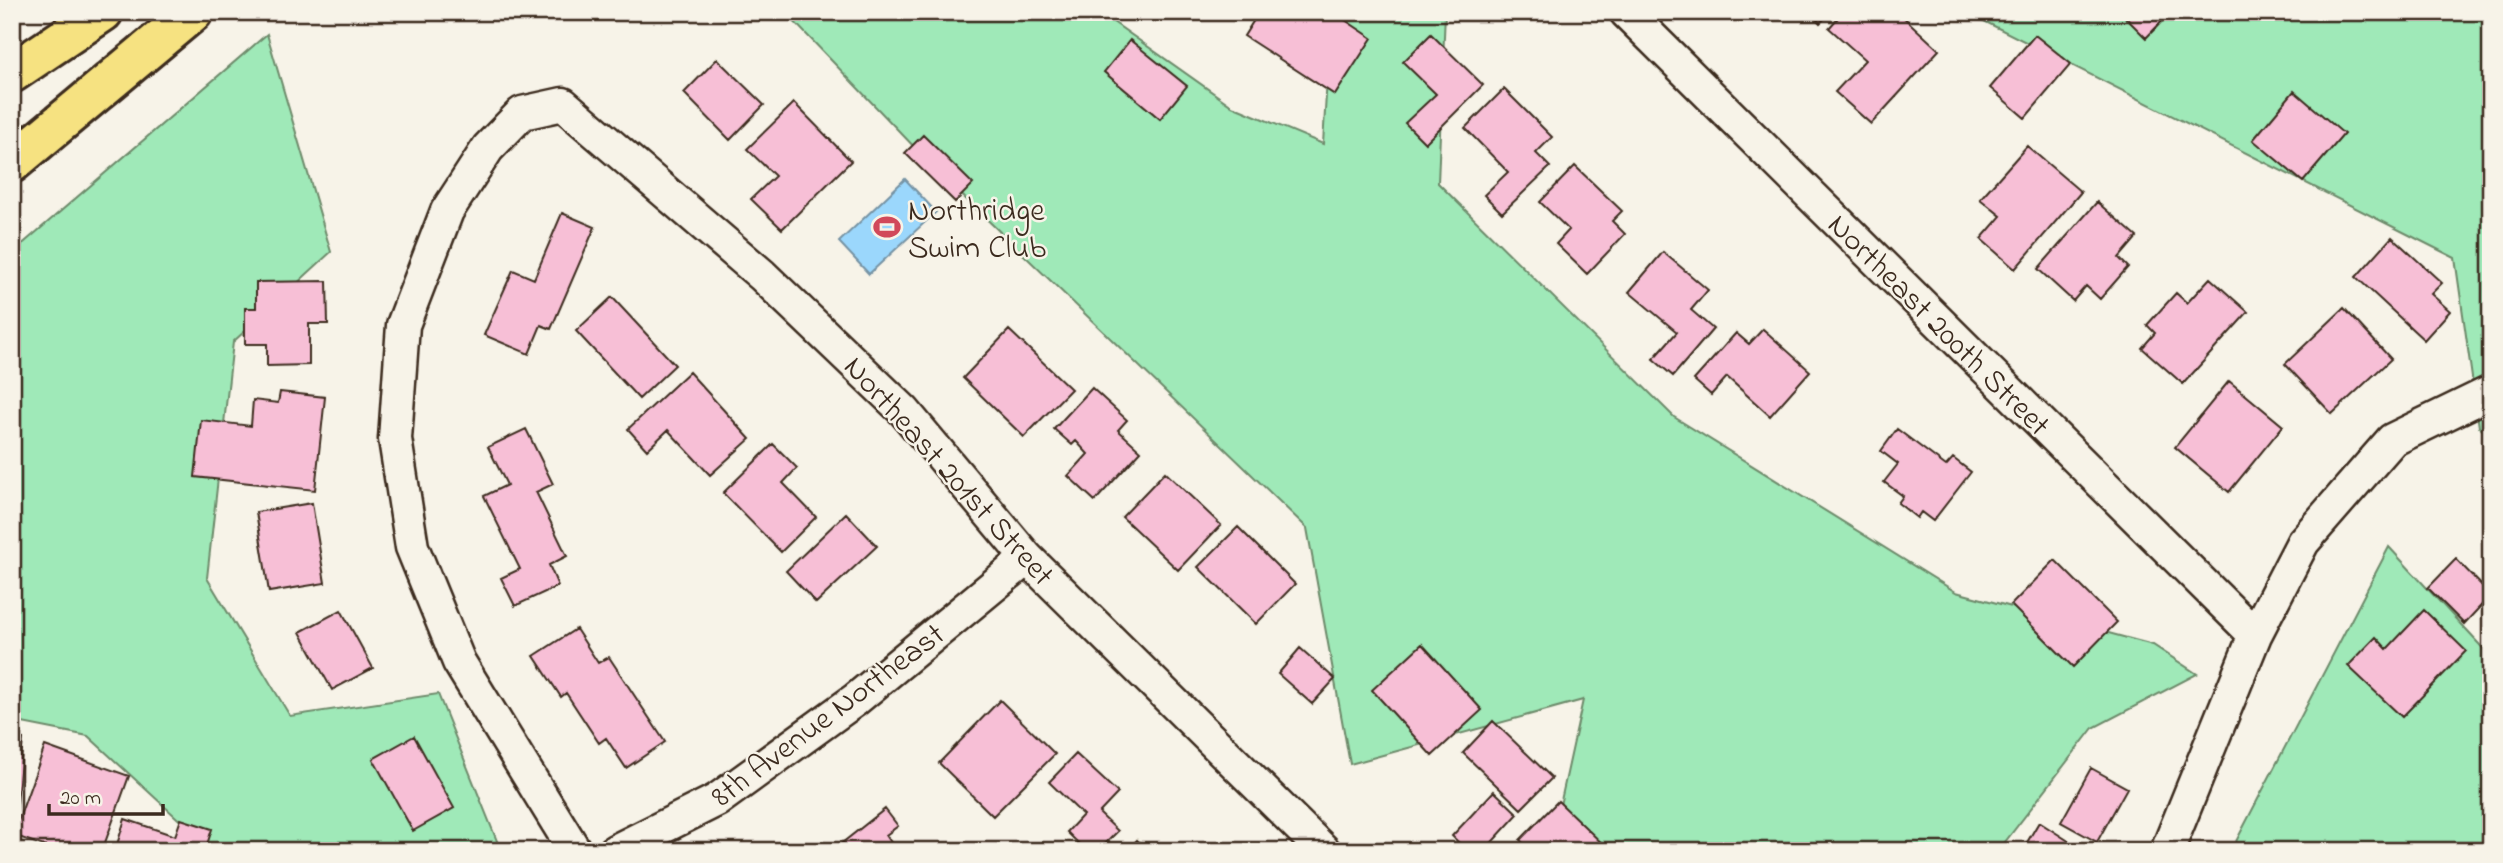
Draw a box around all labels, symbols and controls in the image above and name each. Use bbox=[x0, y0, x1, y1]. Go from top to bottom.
place label: Northridge Swim Club bbox=[908, 189, 1046, 273]
street label: Northeast 200th Street bbox=[1815, 204, 2060, 449]
sports icon: Northridge Swim Club bbox=[872, 212, 902, 242]
street label: Northeast 201st Street bbox=[831, 346, 1064, 598]
street label: 8th Avenue Northeast bbox=[702, 613, 956, 821]
scale bar bbox=[49, 772, 163, 816]
text: 20 m bbox=[60, 784, 101, 814]

